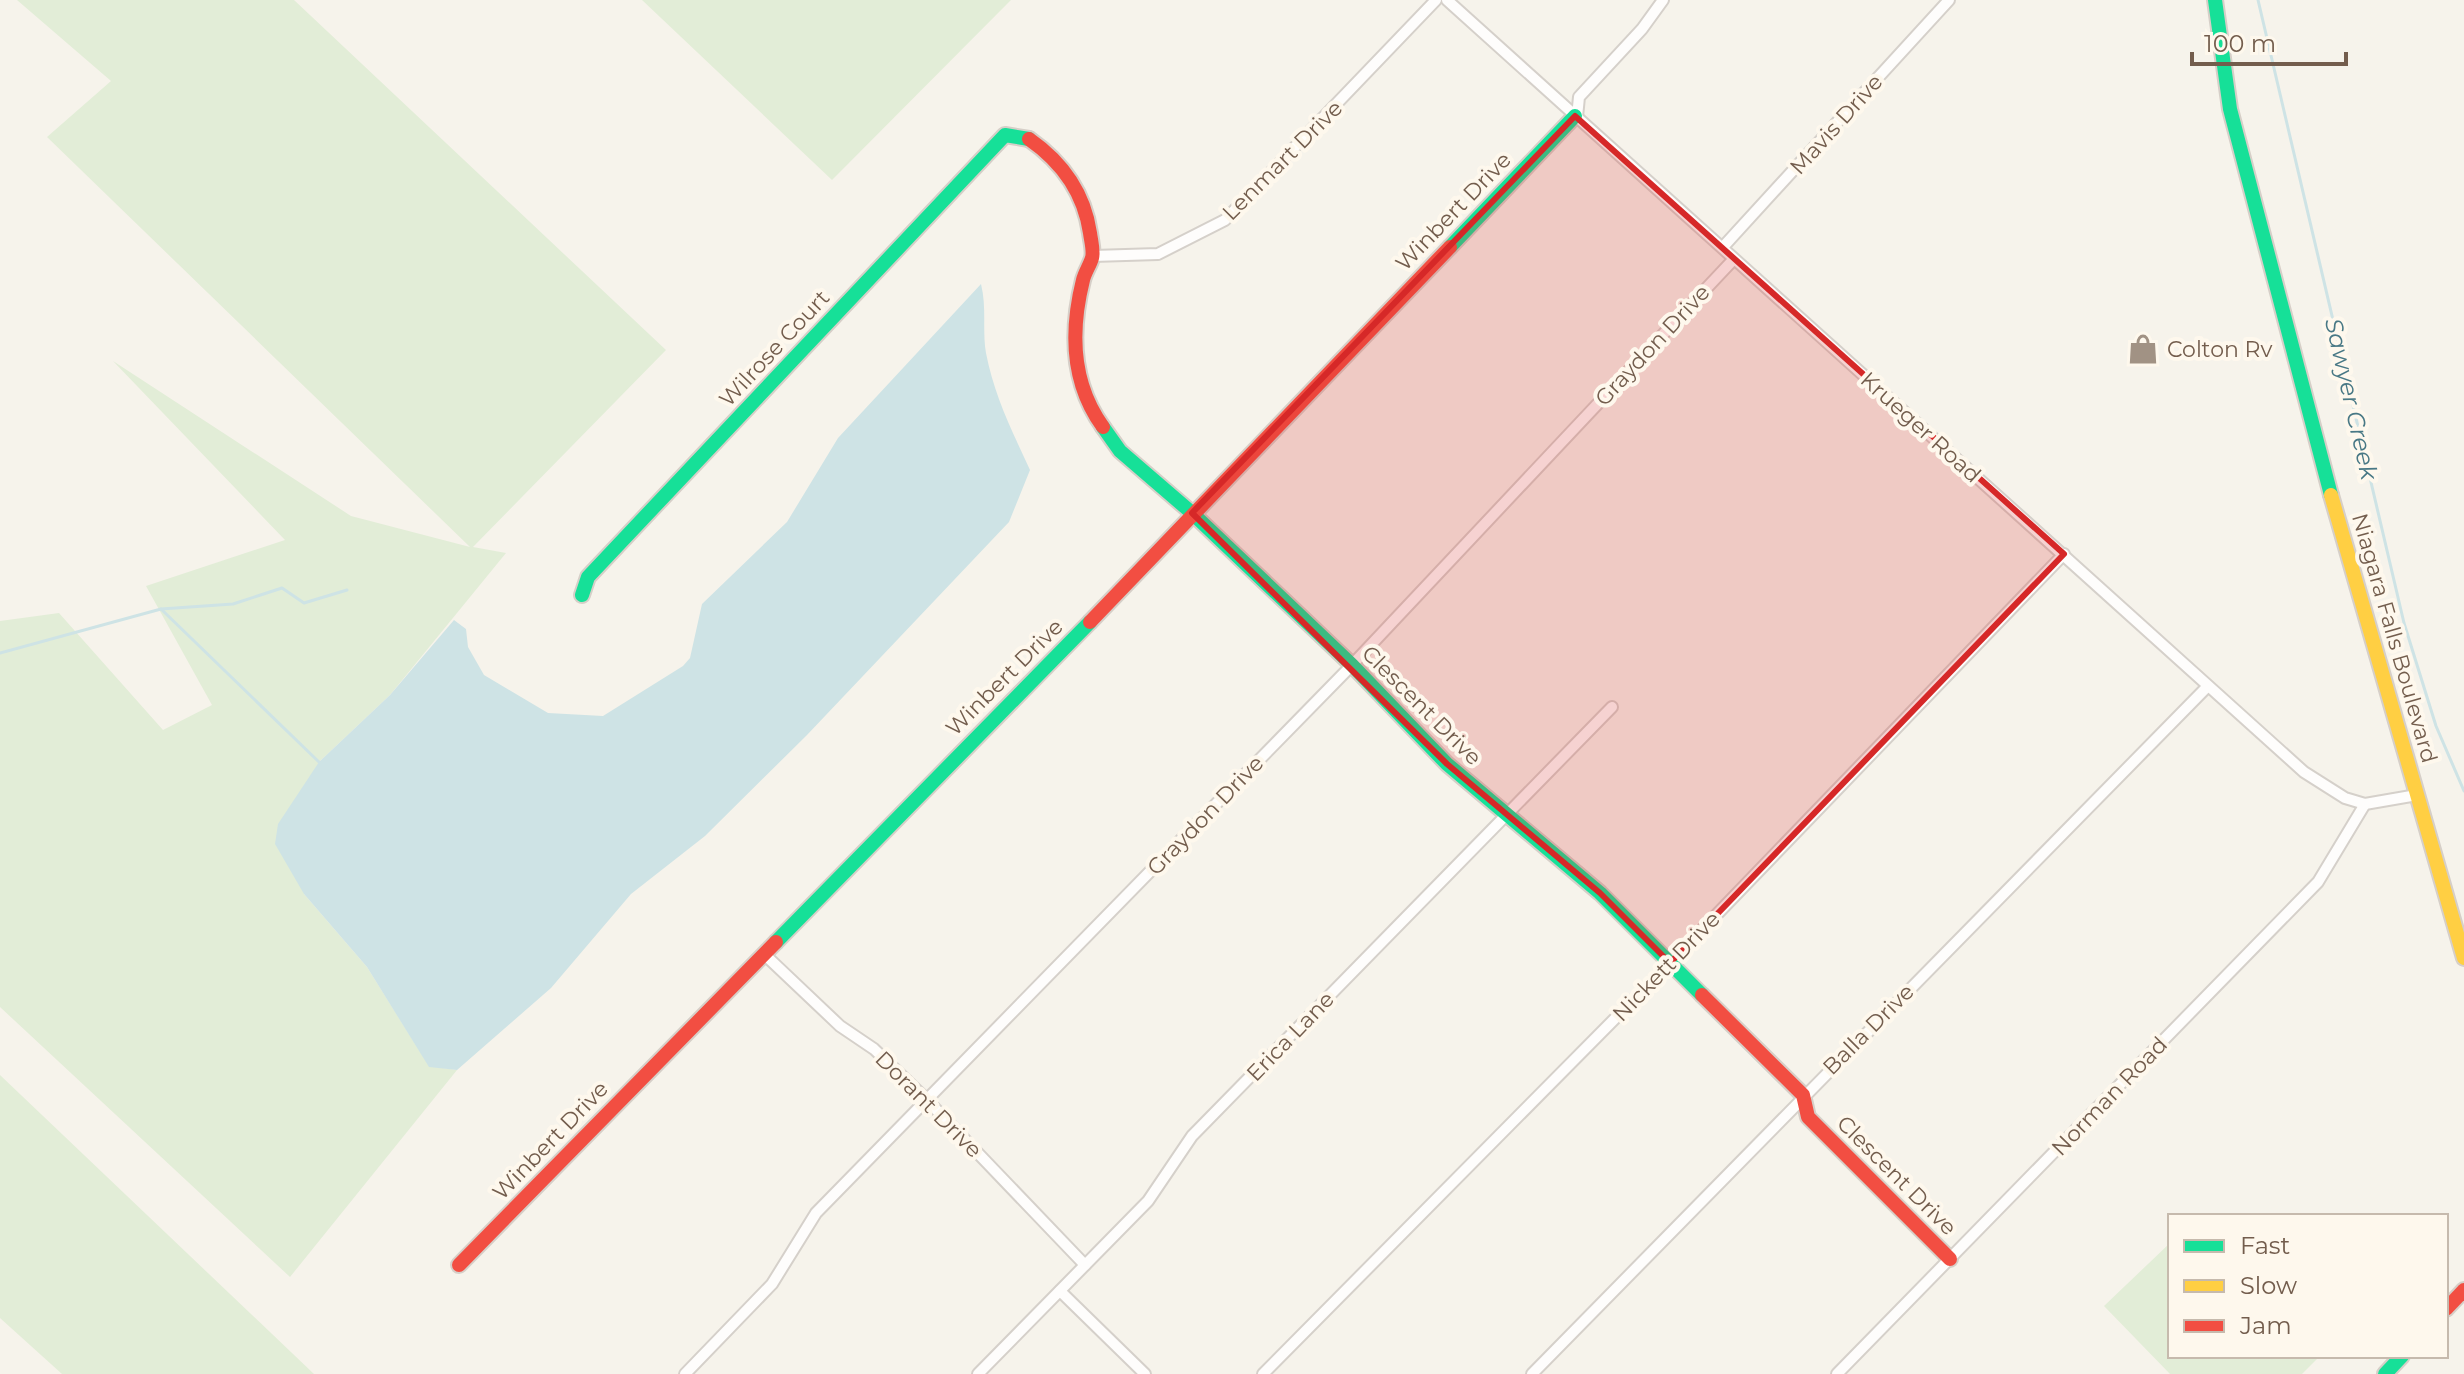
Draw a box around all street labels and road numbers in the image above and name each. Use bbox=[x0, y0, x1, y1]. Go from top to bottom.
street label: Mavis Drive bbox=[1784, 69, 1888, 180]
street label: Lenmart Drive bbox=[1217, 95, 1348, 226]
street label: Winbert Drive bbox=[1390, 146, 1517, 276]
street label: Graydon Drive bbox=[1589, 279, 1715, 412]
street label: Wilrose Court bbox=[713, 284, 835, 412]
street label: Krueger Road bbox=[1855, 366, 1986, 489]
street label: Niagara Falls Boulevard bbox=[2346, 510, 2443, 766]
street label: Winbert Drive bbox=[940, 613, 1069, 742]
street label: Clescent Drive bbox=[1356, 640, 1487, 771]
street label: Graydon Drive bbox=[1141, 750, 1269, 881]
street label: Nickett Drive bbox=[1607, 906, 1726, 1027]
street label: Balla Drive bbox=[1817, 978, 1920, 1081]
street label: Erica Lane bbox=[1241, 986, 1340, 1087]
street label: Norman Road bbox=[2046, 1031, 2173, 1161]
street label: Dorant Drive bbox=[870, 1045, 988, 1163]
street label: Winbert Drive bbox=[487, 1075, 614, 1205]
street label: Clescent Drive bbox=[1831, 1110, 1962, 1241]

